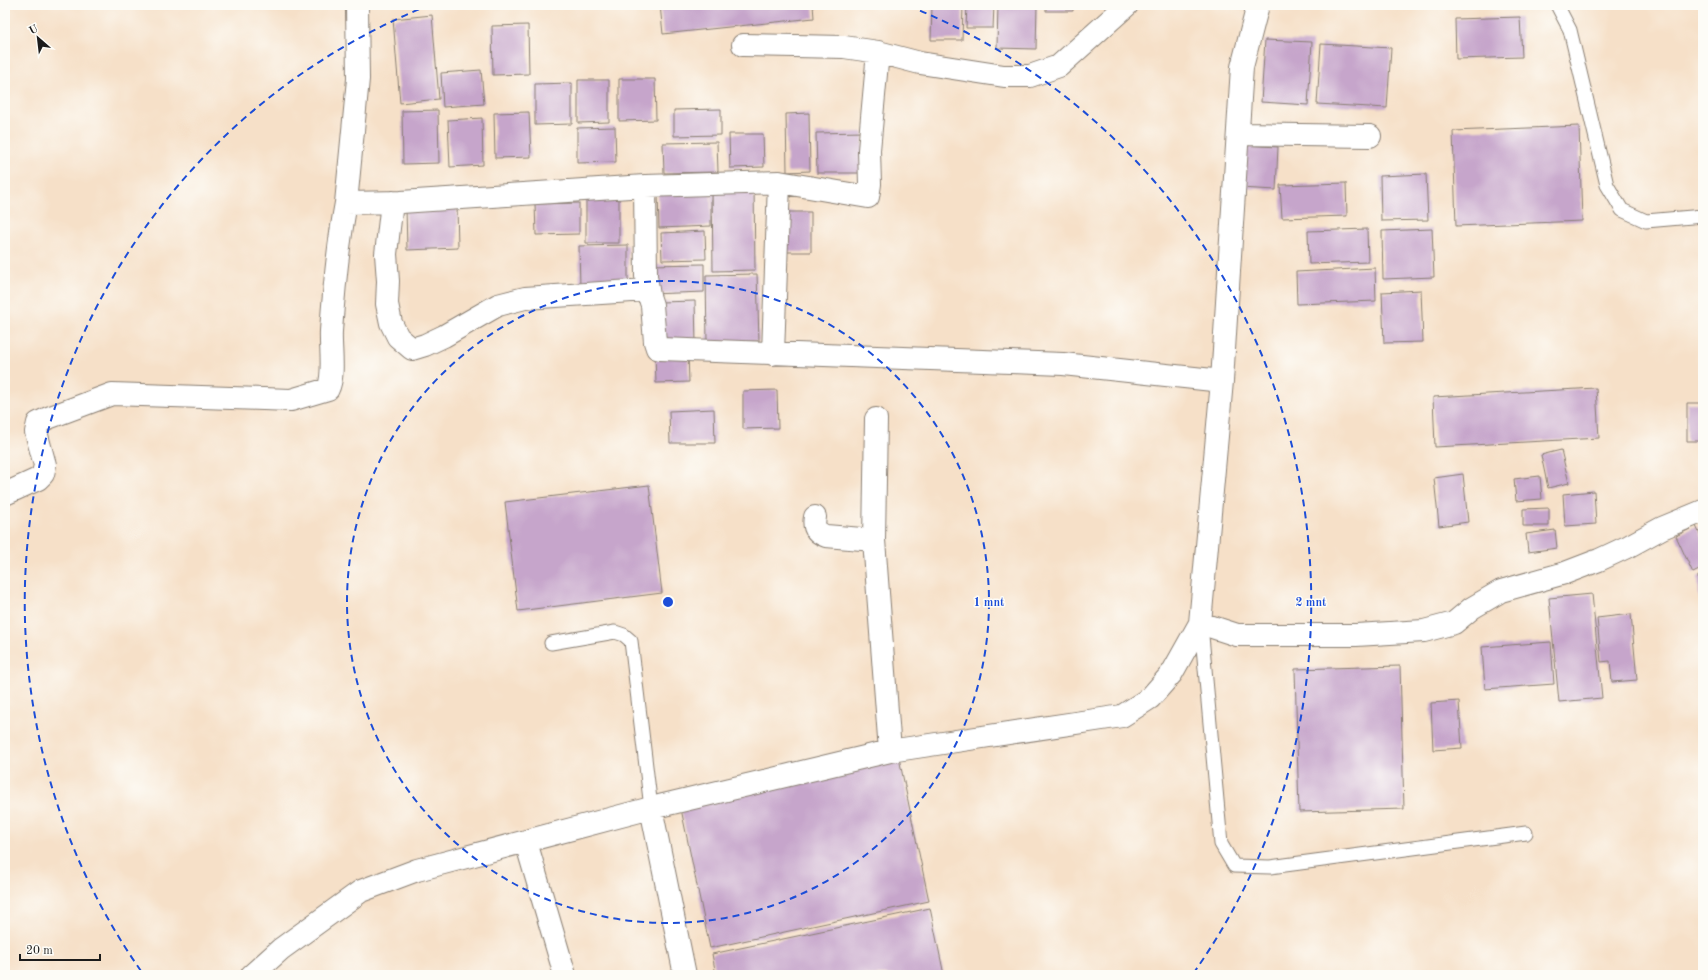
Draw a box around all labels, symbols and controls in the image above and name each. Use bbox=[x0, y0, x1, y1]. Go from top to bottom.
north arrow bbox=[18, 18, 58, 58]
text: U bbox=[28, 23, 41, 37]
centre of rings bbox=[661, 595, 675, 609]
text: 1 mnt bbox=[974, 597, 1005, 609]
text: 2 mnt bbox=[1296, 597, 1327, 609]
scale bar bbox=[20, 936, 100, 962]
text: 20 m bbox=[26, 945, 53, 957]

